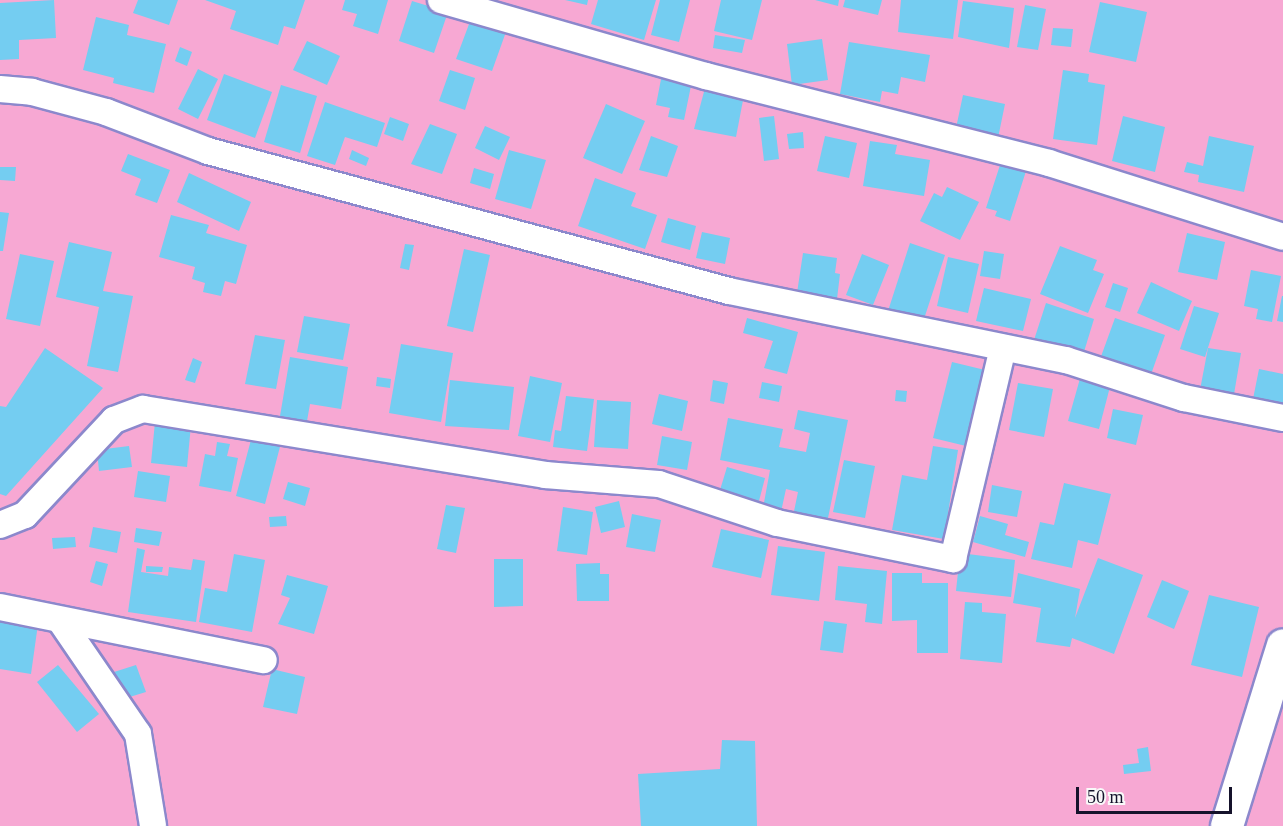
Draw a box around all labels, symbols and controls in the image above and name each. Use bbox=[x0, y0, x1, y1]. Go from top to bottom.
scale bar bbox=[1079, 775, 1235, 813]
text: 50 m bbox=[1087, 787, 1124, 807]

